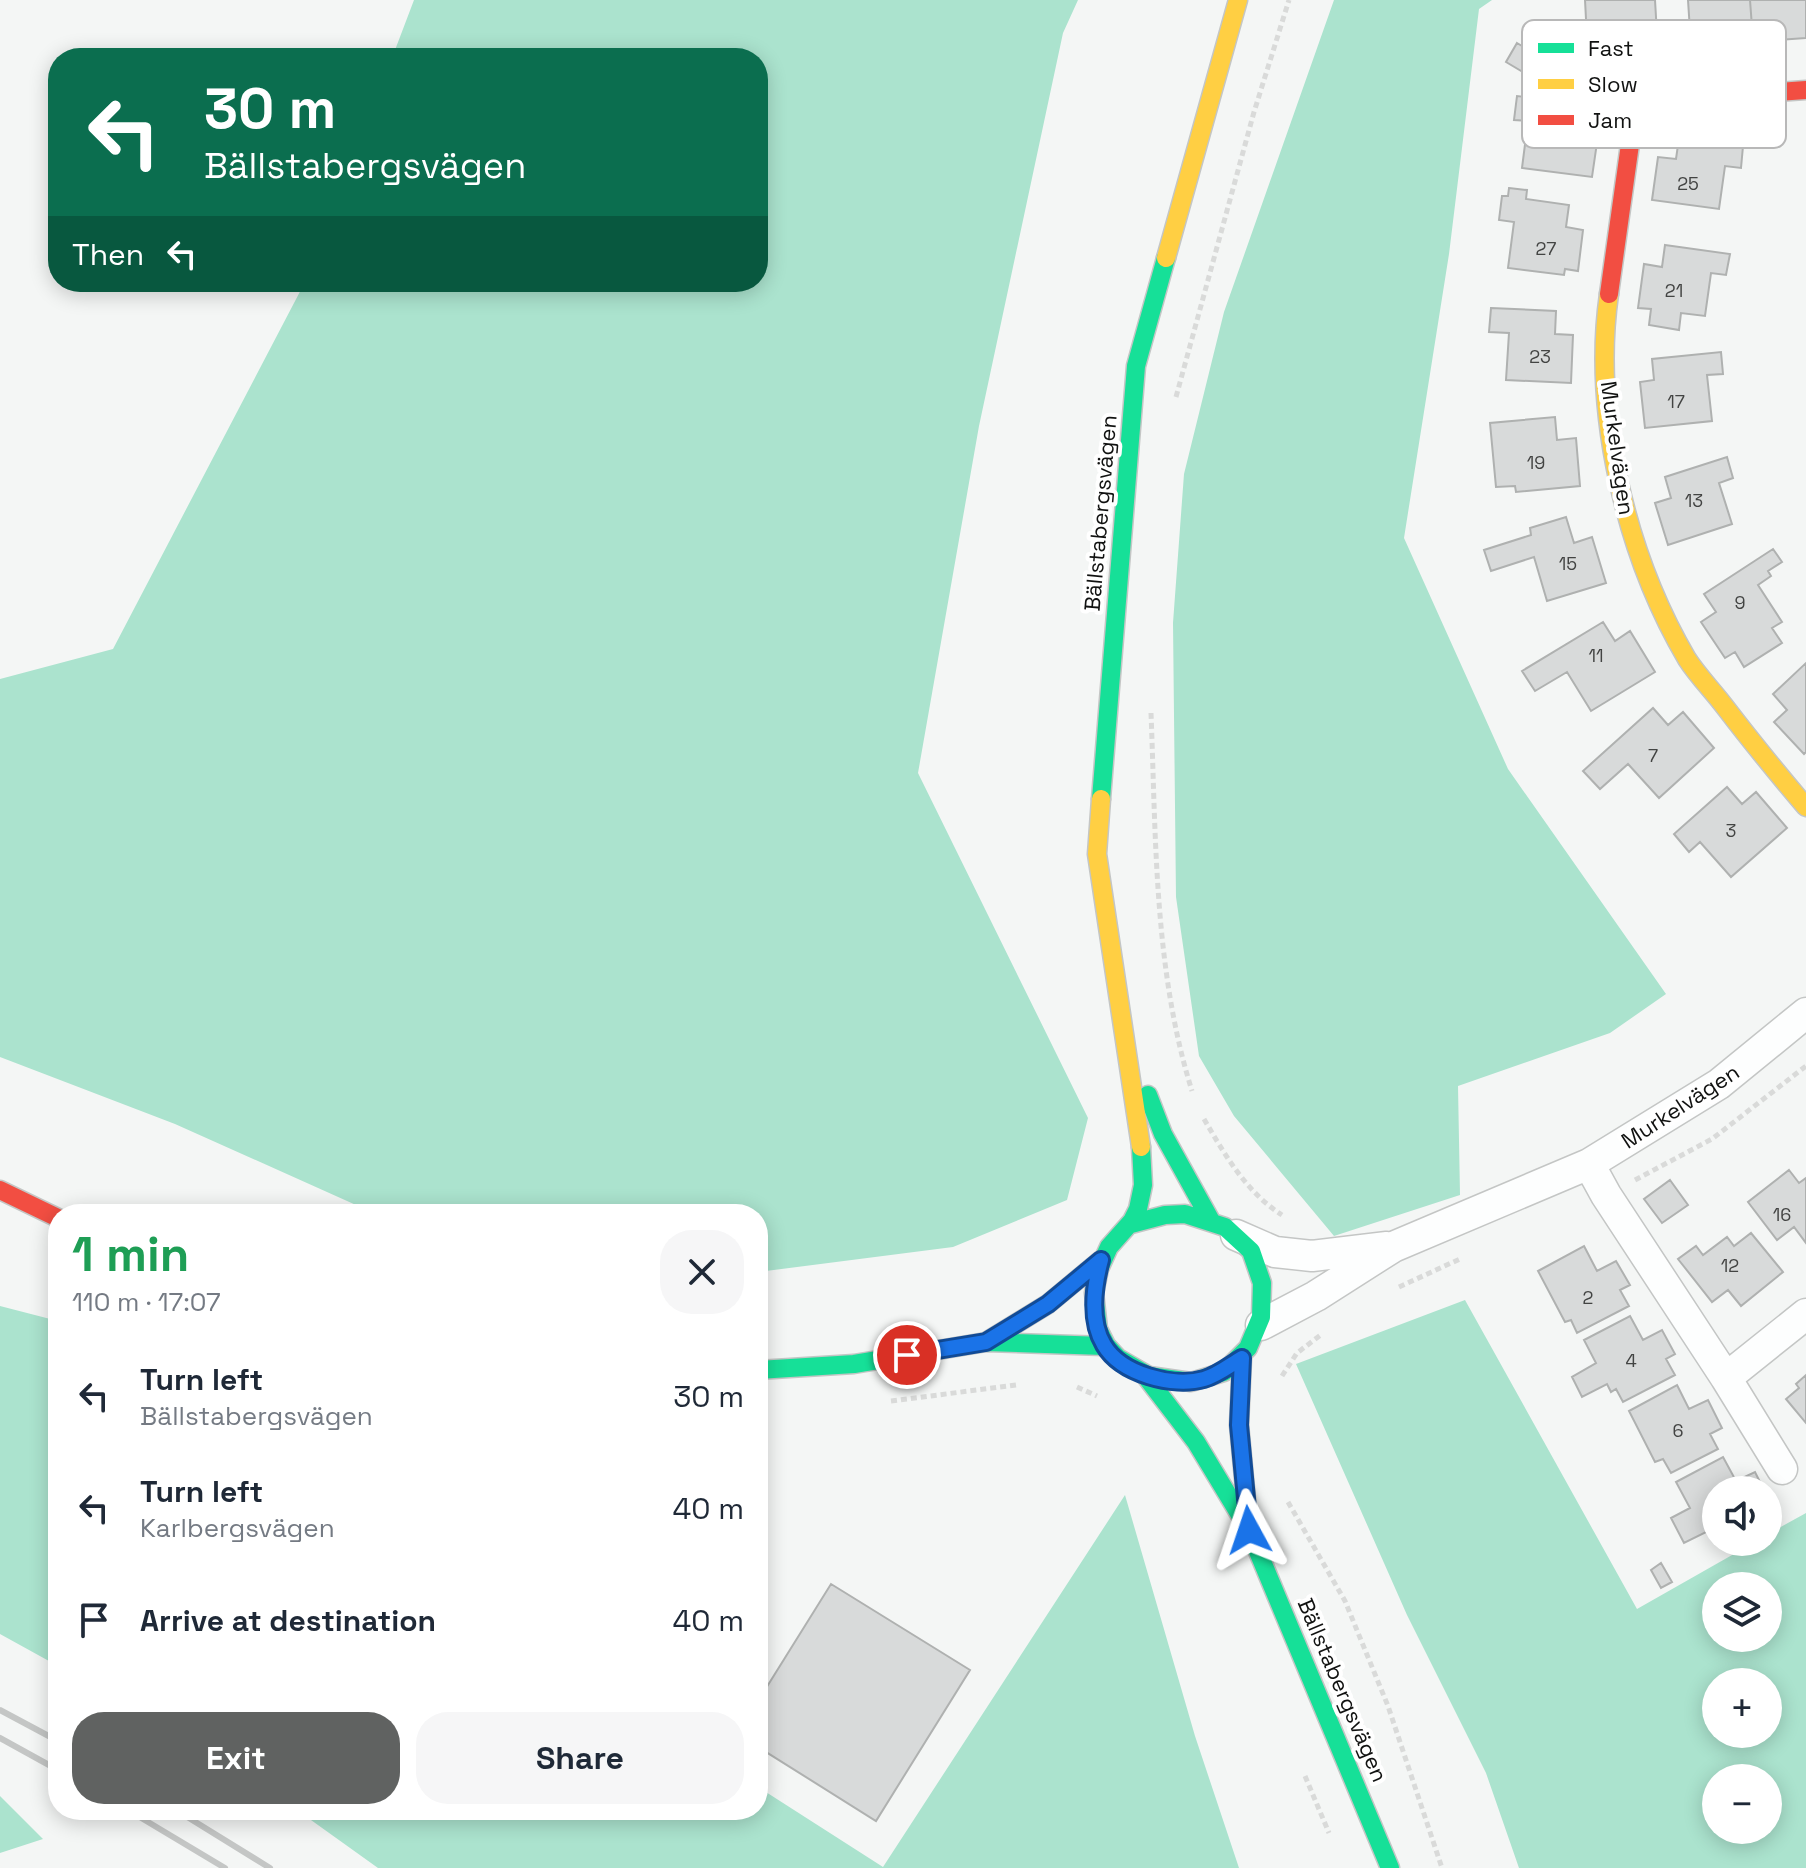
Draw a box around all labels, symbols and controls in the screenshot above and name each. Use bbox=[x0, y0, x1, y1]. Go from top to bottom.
legend bbox=[1522, 20, 1786, 148]
text: Fast bbox=[1588, 34, 1634, 62]
text: Slow bbox=[1588, 70, 1638, 98]
text: 30 m bbox=[204, 73, 336, 144]
icon: left bbox=[72, 80, 176, 184]
text: Jam bbox=[1588, 106, 1632, 134]
text: Bällstabergsvägen bbox=[204, 143, 526, 189]
house number: 25 bbox=[1677, 172, 1699, 195]
icon: left bbox=[160, 232, 204, 276]
text: Then bbox=[72, 235, 144, 274]
house number: 27 bbox=[1536, 237, 1556, 260]
house number: 21 bbox=[1665, 279, 1683, 302]
house number: 23 bbox=[1529, 345, 1551, 368]
street label: Murkelvägen bbox=[1595, 379, 1641, 517]
house number: 17 bbox=[1667, 390, 1685, 413]
street label: Bällstabergsvägen bbox=[1077, 414, 1123, 612]
house number: 19 bbox=[1527, 451, 1545, 474]
house number: 13 bbox=[1685, 489, 1703, 512]
house number: 15 bbox=[1559, 552, 1577, 575]
house number: 9 bbox=[1734, 591, 1746, 614]
house number: 11 bbox=[1588, 644, 1604, 667]
house number: 7 bbox=[1648, 744, 1658, 767]
house number: 3 bbox=[1726, 819, 1736, 842]
street label: Murkelvägen bbox=[1616, 1058, 1744, 1154]
house number: 16 bbox=[1773, 1203, 1791, 1226]
text: 1 min bbox=[72, 1224, 189, 1285]
button: close bbox=[660, 1230, 744, 1314]
house number: 12 bbox=[1721, 1254, 1739, 1277]
text: 110 m · 17:07 bbox=[72, 1285, 221, 1319]
house number: 2 bbox=[1583, 1286, 1593, 1309]
pin bbox=[873, 1321, 941, 1389]
icon: arrive bbox=[885, 1333, 929, 1377]
house number: 4 bbox=[1625, 1349, 1637, 1372]
text: Turn left bbox=[140, 1360, 263, 1399]
icon: left bbox=[72, 1374, 116, 1418]
text: 30 m bbox=[673, 1377, 744, 1416]
text: Bällstabergsvägen bbox=[140, 1399, 373, 1433]
house number: 6 bbox=[1672, 1419, 1684, 1442]
text: Turn left bbox=[140, 1472, 263, 1511]
map controls bbox=[1702, 1476, 1782, 1844]
button: sound bbox=[1702, 1476, 1782, 1556]
icon: left bbox=[72, 1486, 116, 1530]
position arrow bbox=[1207, 1488, 1291, 1572]
text: 40 m bbox=[673, 1489, 744, 1528]
text: Karlbergsvägen bbox=[140, 1511, 335, 1545]
button: layers bbox=[1702, 1572, 1782, 1652]
street label: Bällstabergsvägen bbox=[1292, 1594, 1394, 1786]
icon: arrive bbox=[72, 1598, 116, 1642]
text: Arrive at destination bbox=[140, 1601, 436, 1640]
text: 40 m bbox=[673, 1601, 744, 1640]
button: + bbox=[1702, 1668, 1782, 1748]
button: Exit bbox=[72, 1712, 400, 1804]
button: Share bbox=[416, 1712, 744, 1804]
button: − bbox=[1702, 1764, 1782, 1844]

